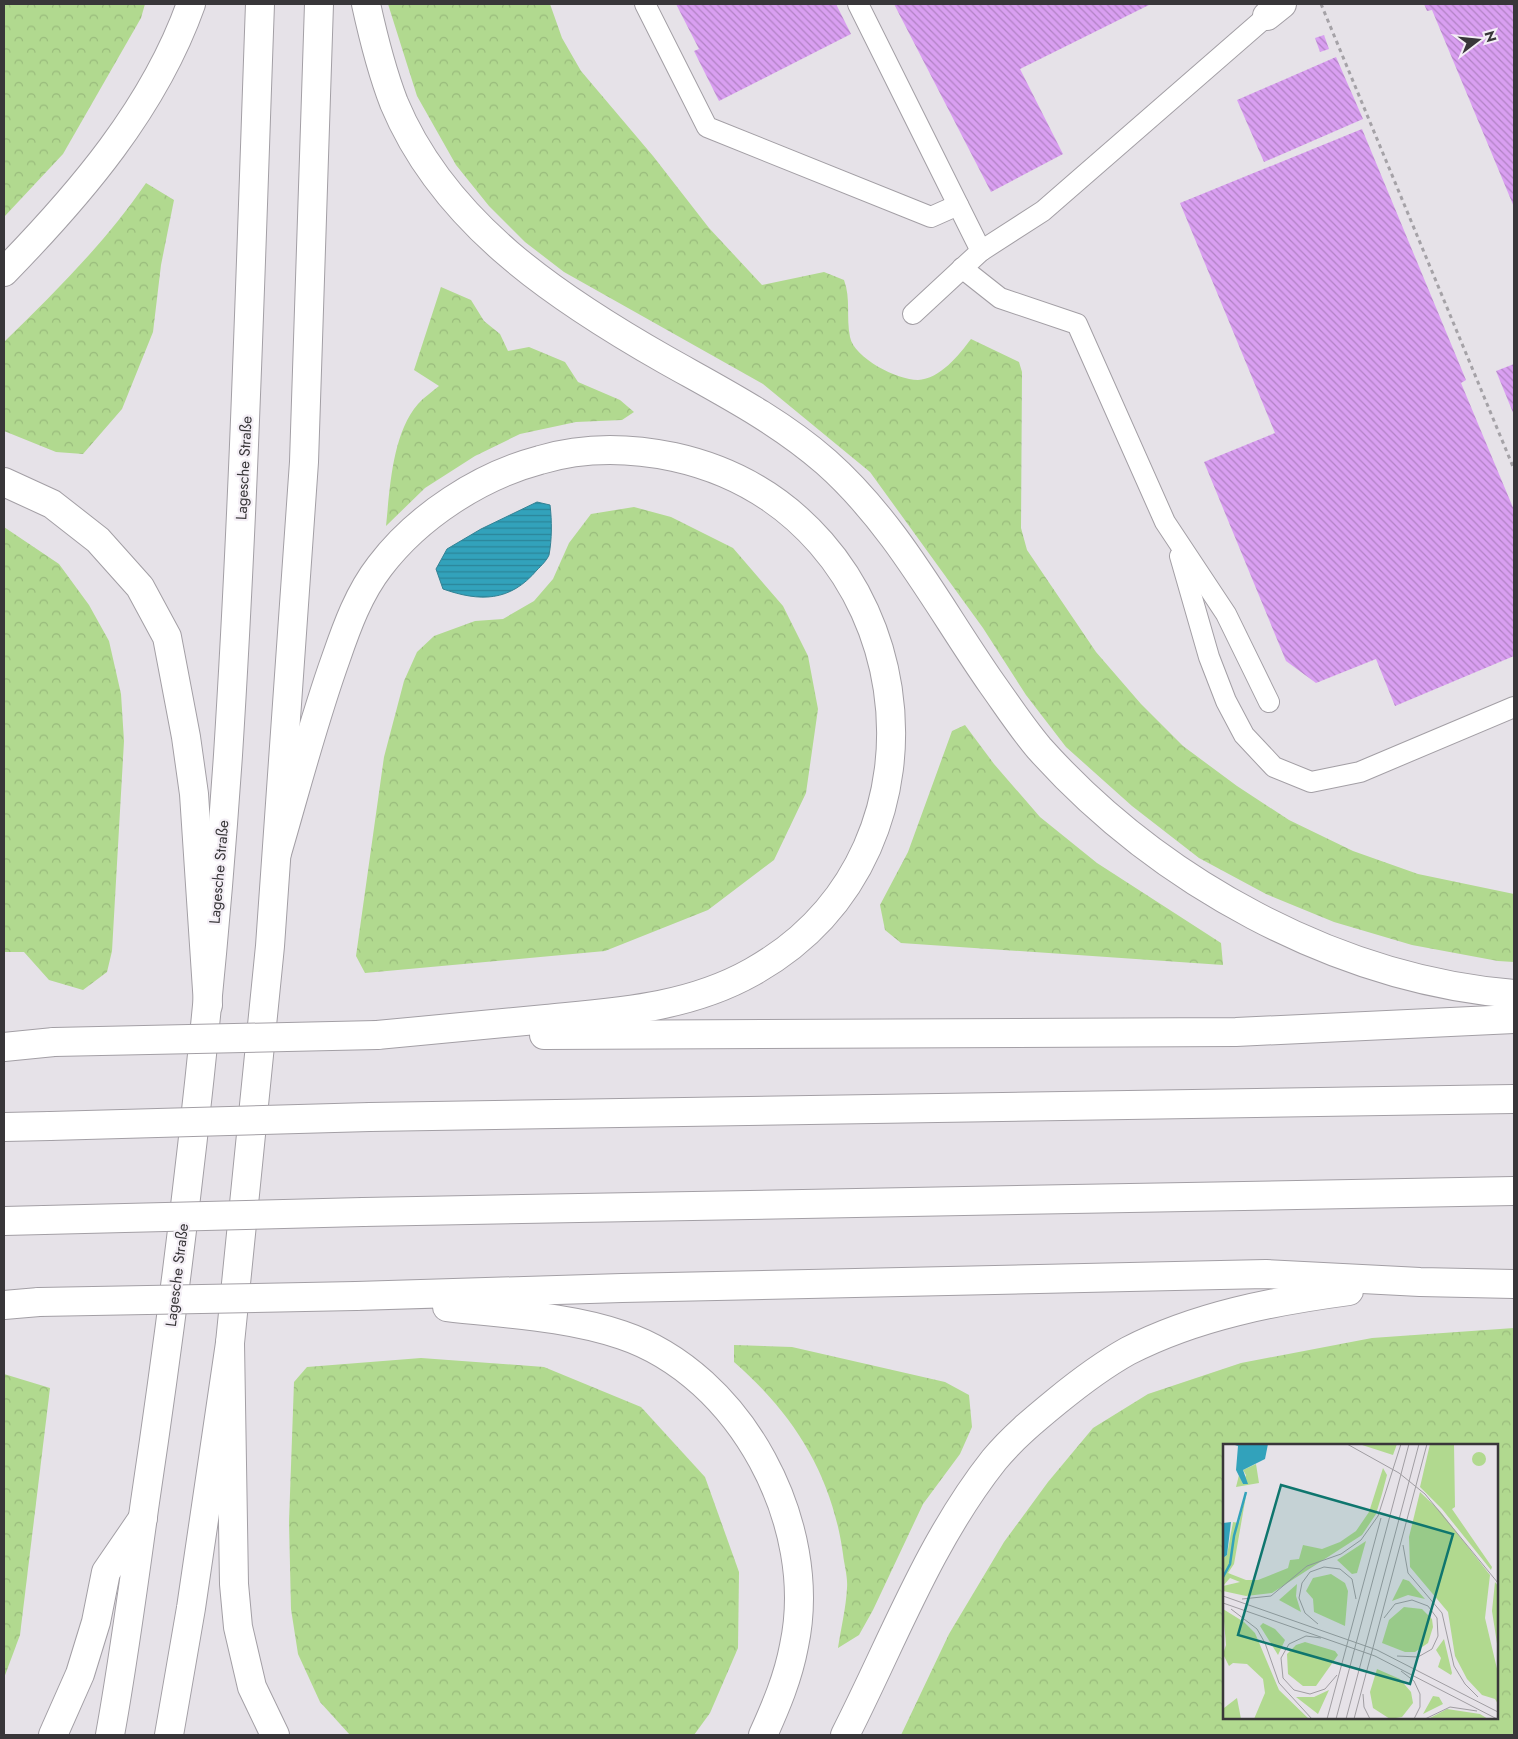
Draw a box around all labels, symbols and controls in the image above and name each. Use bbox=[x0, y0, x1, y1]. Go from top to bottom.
north arrow bbox=[1453, 15, 1503, 65]
text: N bbox=[1479, 28, 1502, 45]
street label: Lagesche Straße bbox=[230, 415, 258, 520]
street label: Lagesche Straße bbox=[204, 819, 235, 925]
street label: Lagesche Straße bbox=[160, 1222, 194, 1328]
inset map bbox=[1223, 1444, 1498, 1719]

